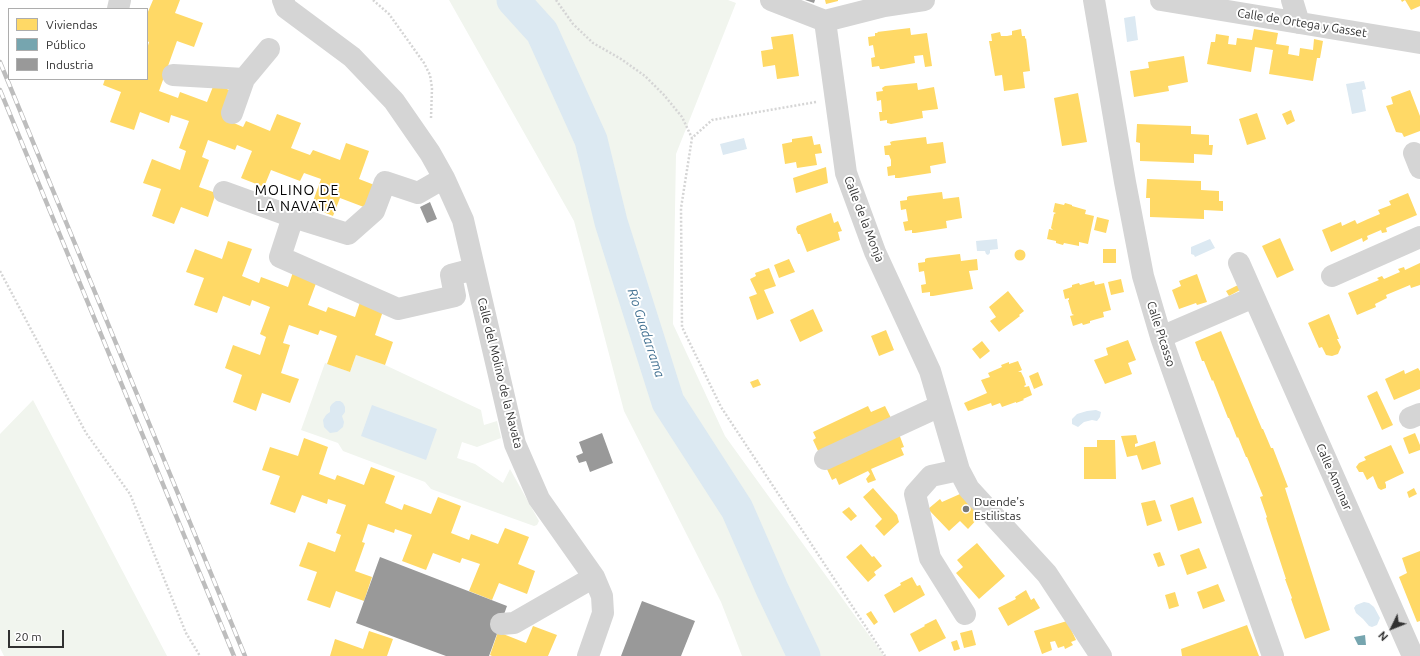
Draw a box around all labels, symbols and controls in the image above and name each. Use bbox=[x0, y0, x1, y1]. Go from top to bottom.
street label: Calle de Ortega y Gasset bbox=[1236, 6, 1368, 40]
legend bbox=[8, 8, 148, 80]
text: Viviendas bbox=[46, 18, 98, 31]
text: Público bbox=[46, 38, 86, 51]
text: Industria bbox=[46, 58, 93, 71]
street label: Calle de la Monja bbox=[841, 174, 887, 264]
district label: MOLINO DE LA NAVATA bbox=[255, 182, 339, 214]
water label: Río Guadarrama bbox=[624, 286, 668, 380]
street label: Calle del Molino de la Navata bbox=[474, 296, 526, 450]
street label: Calle Picasso bbox=[1144, 299, 1178, 369]
street label: Calle Amunar bbox=[1313, 441, 1355, 513]
place label: Duende's Estilistas bbox=[974, 495, 1024, 523]
marker: Duende's Estilistas bbox=[961, 504, 971, 514]
north arrow bbox=[1372, 608, 1412, 648]
scale bar bbox=[10, 622, 66, 648]
text: N bbox=[1376, 629, 1390, 643]
text: 20 m bbox=[15, 630, 42, 643]

